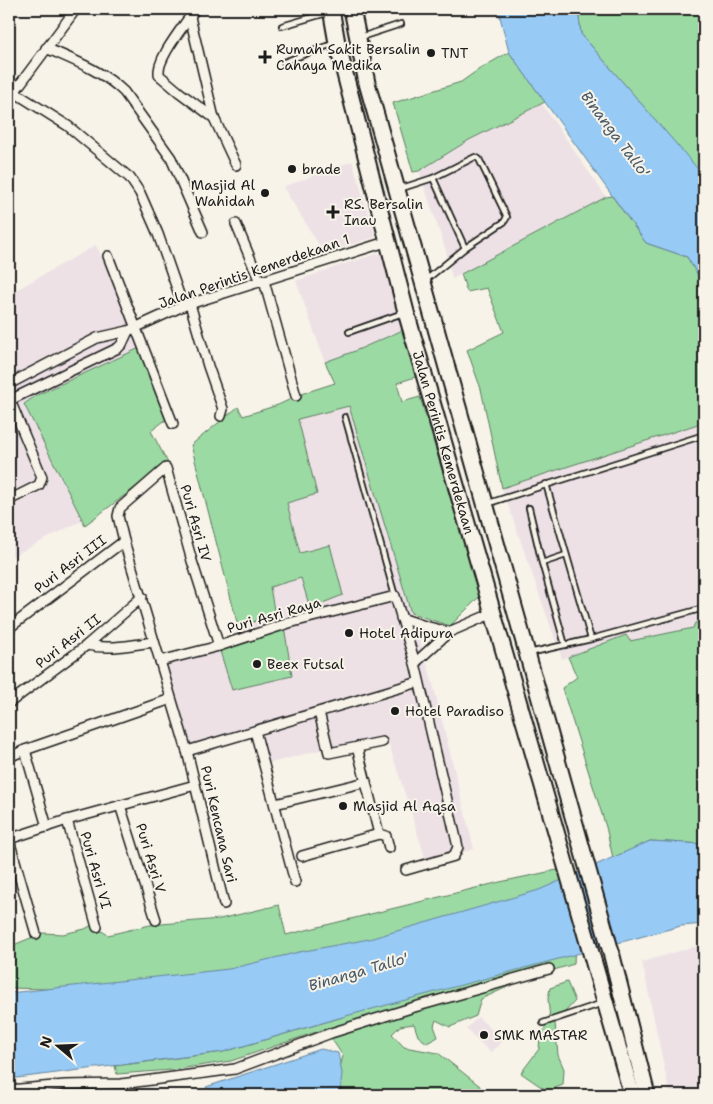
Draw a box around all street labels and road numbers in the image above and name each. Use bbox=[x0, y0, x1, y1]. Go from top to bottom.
street label: Jalan Perintis Kemerdekaan 1 bbox=[156, 230, 352, 312]
street label: Jalan Perintis Kemerdekaan bbox=[409, 349, 479, 537]
street label: Puri Asri IV bbox=[176, 482, 216, 564]
street label: Puri Asri III bbox=[30, 531, 110, 597]
street label: Puri Asri Raya bbox=[225, 593, 323, 637]
street label: Puri Asri II bbox=[32, 610, 104, 672]
street label: Puri Kencana Sari bbox=[197, 764, 241, 884]
street label: Puri Asri V bbox=[132, 821, 170, 895]
street label: Puri Asri VI bbox=[76, 829, 116, 911]

